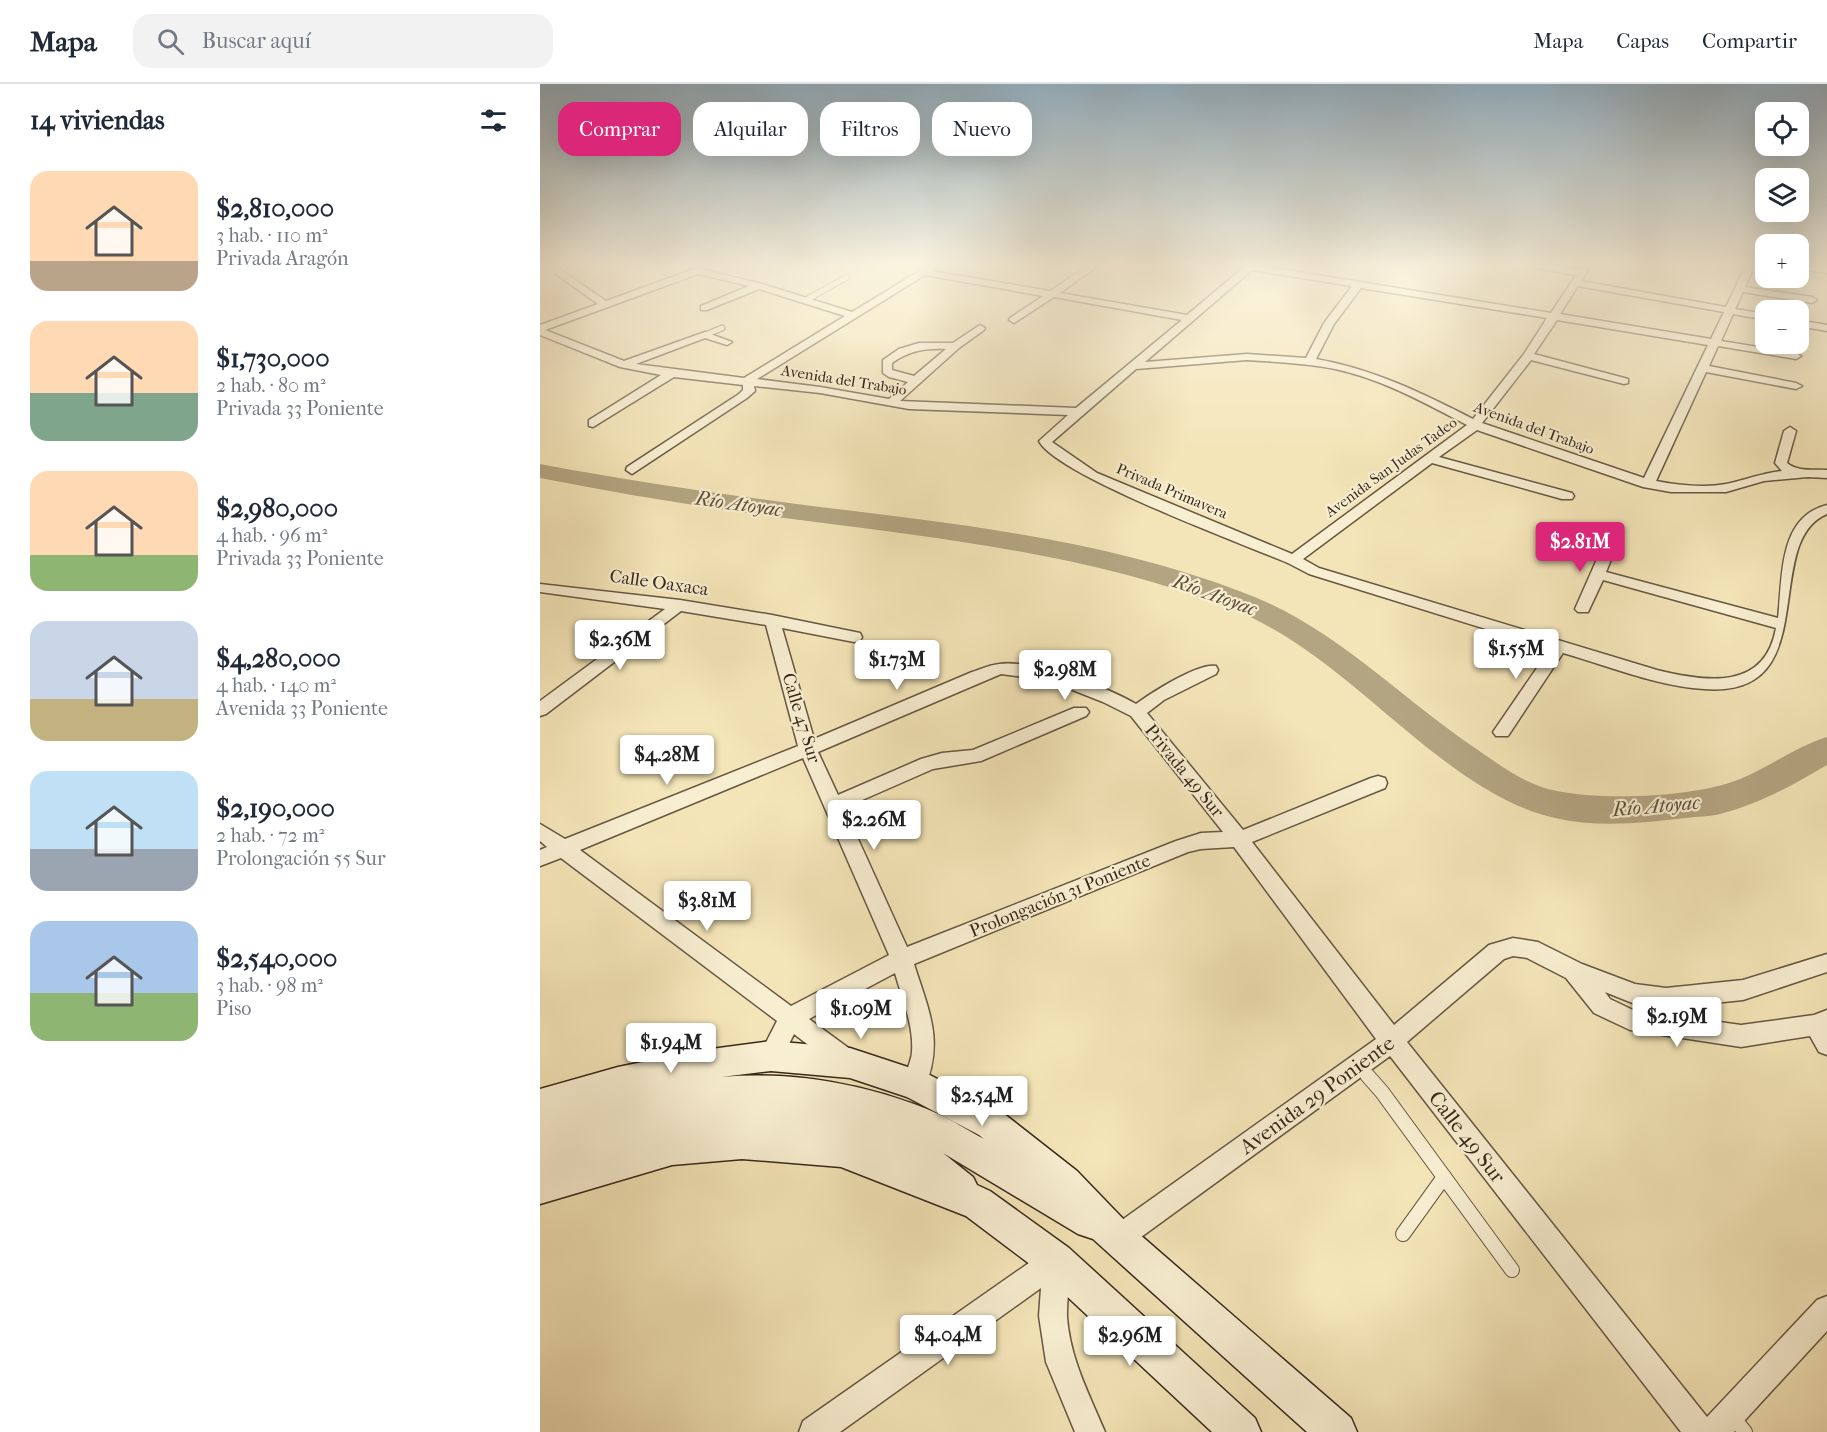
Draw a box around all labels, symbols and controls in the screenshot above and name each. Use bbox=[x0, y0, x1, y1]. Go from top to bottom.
search box bbox=[133, 14, 553, 68]
text: Mapa bbox=[30, 25, 97, 58]
icon: search bbox=[154, 25, 187, 58]
text: Buscar aquí bbox=[202, 28, 311, 54]
text: Mapa bbox=[1533, 29, 1583, 53]
text: Capas bbox=[1616, 29, 1669, 53]
text: Compartir bbox=[1702, 29, 1797, 53]
chip: Comprar bbox=[558, 102, 681, 156]
chip: Alquilar bbox=[693, 102, 808, 156]
chip: Filtros bbox=[820, 102, 920, 156]
chip: Nuevo bbox=[932, 102, 1032, 156]
map controls bbox=[1755, 102, 1809, 354]
button: locate bbox=[1755, 102, 1809, 156]
icon: filters bbox=[477, 104, 510, 137]
text: 14 viviendas bbox=[30, 105, 165, 136]
button: layers bbox=[1755, 168, 1809, 222]
text: $2,810,000 bbox=[216, 193, 334, 224]
icon: home bbox=[78, 195, 150, 267]
text: 3 hab. · 110 m² bbox=[216, 224, 328, 247]
button: + bbox=[1755, 234, 1809, 288]
text: Privada Aragón bbox=[216, 247, 349, 270]
button: − bbox=[1755, 300, 1809, 354]
text: $1,730,000 bbox=[216, 343, 330, 374]
icon: home bbox=[78, 345, 150, 417]
street label: Avenida del Trabajo bbox=[779, 361, 908, 399]
text: 2 hab. · 80 m² bbox=[216, 374, 326, 397]
text: Privada 33 Poniente bbox=[216, 397, 384, 420]
street label: Avenida del Trabajo bbox=[1470, 398, 1597, 458]
street label: Avenida San Judas Tadeo bbox=[1321, 413, 1461, 521]
street label: Privada Primavera bbox=[1114, 459, 1231, 523]
water label: Río Atoyac bbox=[692, 486, 784, 522]
text: $2,980,000 bbox=[216, 493, 338, 524]
icon: home bbox=[78, 495, 150, 567]
pin: $2.81M bbox=[1531, 522, 1629, 573]
text: 4 hab. · 96 m² bbox=[216, 524, 327, 547]
text: $2.81M bbox=[1550, 530, 1610, 553]
text: Privada 33 Poniente bbox=[216, 547, 384, 570]
street label: Calle Oaxaca bbox=[608, 566, 710, 600]
water label: Río Atoyac bbox=[1168, 569, 1261, 621]
pin: $2.36M bbox=[571, 620, 669, 671]
text: $2.36M bbox=[589, 628, 651, 651]
pin: $1.55M bbox=[1467, 629, 1565, 680]
text: $1.55M bbox=[1488, 637, 1544, 660]
pin: $1.73M bbox=[848, 640, 946, 691]
text: $4,280,000 bbox=[216, 643, 341, 674]
icon: home bbox=[78, 645, 150, 717]
text: $1.73M bbox=[868, 648, 926, 671]
pin: $2.98M bbox=[1016, 650, 1114, 701]
text: $2.98M bbox=[1033, 658, 1097, 681]
street label: Calle 47 Sur bbox=[777, 671, 825, 766]
text: 4 hab. · 140 m² bbox=[216, 674, 336, 697]
text: Avenida 33 Poniente bbox=[216, 697, 388, 720]
street label: Privada 49 Sur bbox=[1140, 720, 1228, 822]
pin: $4.28M bbox=[618, 735, 716, 786]
text: $4.28M bbox=[634, 743, 700, 766]
water label: Río Atoyac bbox=[1609, 791, 1701, 821]
text: $2,190,000 bbox=[216, 793, 335, 824]
icon: home bbox=[78, 795, 150, 867]
pin: $2.26M bbox=[825, 800, 923, 851]
text: $2.26M bbox=[842, 808, 906, 831]
text: 2 hab. · 72 m² bbox=[216, 824, 324, 847]
text: Prolongación 55 Sur bbox=[216, 847, 385, 870]
street label: Prolongación 31 Poniente bbox=[966, 850, 1154, 942]
pin: $3.81M bbox=[658, 881, 756, 932]
text: $3.81M bbox=[678, 889, 736, 912]
text: $2,540,000 bbox=[216, 943, 337, 974]
icon: home bbox=[78, 945, 150, 1017]
text: 3 hab. · 98 m² bbox=[216, 974, 323, 997]
pin: $1.09M bbox=[812, 989, 910, 1040]
text: Piso bbox=[216, 997, 252, 1020]
text: $1.09M bbox=[830, 997, 892, 1020]
pin: $2.19M bbox=[1628, 997, 1726, 1048]
text: $2.19M bbox=[1646, 1005, 1708, 1028]
pin: $1.94M bbox=[622, 1023, 720, 1074]
text: $1.94M bbox=[640, 1031, 702, 1054]
street label: Avenida 29 Poniente bbox=[1234, 1031, 1399, 1160]
pin: $2.54M bbox=[933, 1076, 1031, 1127]
text: $2.54M bbox=[950, 1084, 1014, 1107]
street label: Calle 49 Sur bbox=[1424, 1086, 1510, 1188]
pin: $4.04M bbox=[899, 1315, 997, 1366]
pin: $2.96M bbox=[1081, 1316, 1179, 1367]
text: $4.04M bbox=[914, 1323, 982, 1346]
text: $2.96M bbox=[1098, 1324, 1162, 1347]

